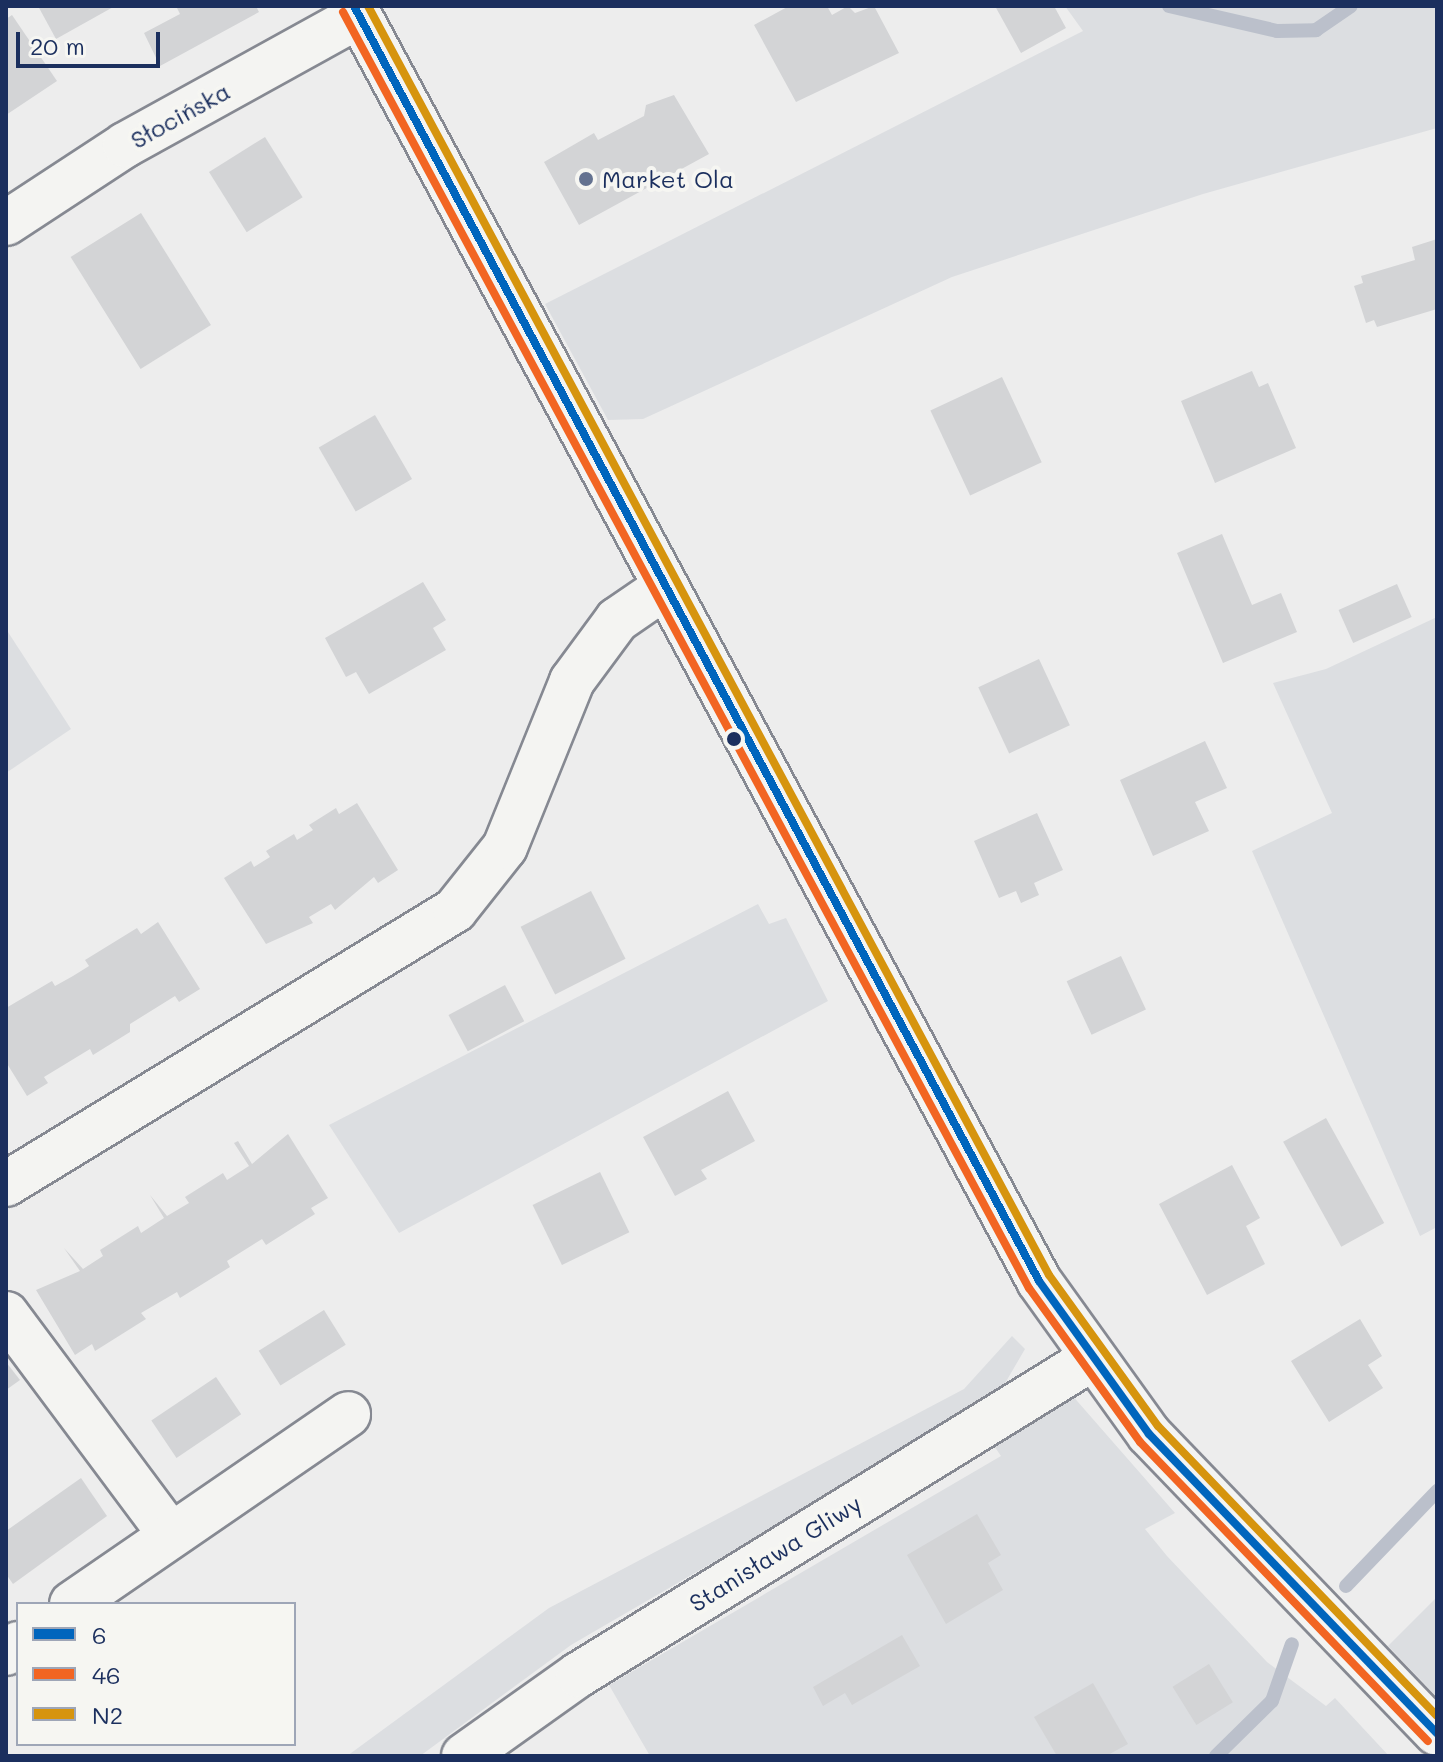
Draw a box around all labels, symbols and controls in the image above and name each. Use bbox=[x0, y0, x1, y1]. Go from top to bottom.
scale bar bbox=[20, 16, 164, 66]
text: 20 m bbox=[30, 30, 85, 61]
street label: Słocińska bbox=[125, 76, 235, 154]
place label: Market Ola bbox=[602, 165, 734, 193]
marker: Market Ola bbox=[577, 170, 595, 188]
unlabelled marker bbox=[726, 731, 742, 747]
street label: Stanisława Gliwy bbox=[684, 1489, 866, 1617]
legend bbox=[16, 1602, 296, 1746]
text: 6 bbox=[92, 1619, 107, 1650]
text: 46 bbox=[92, 1659, 121, 1690]
text: N2 bbox=[92, 1699, 123, 1730]

